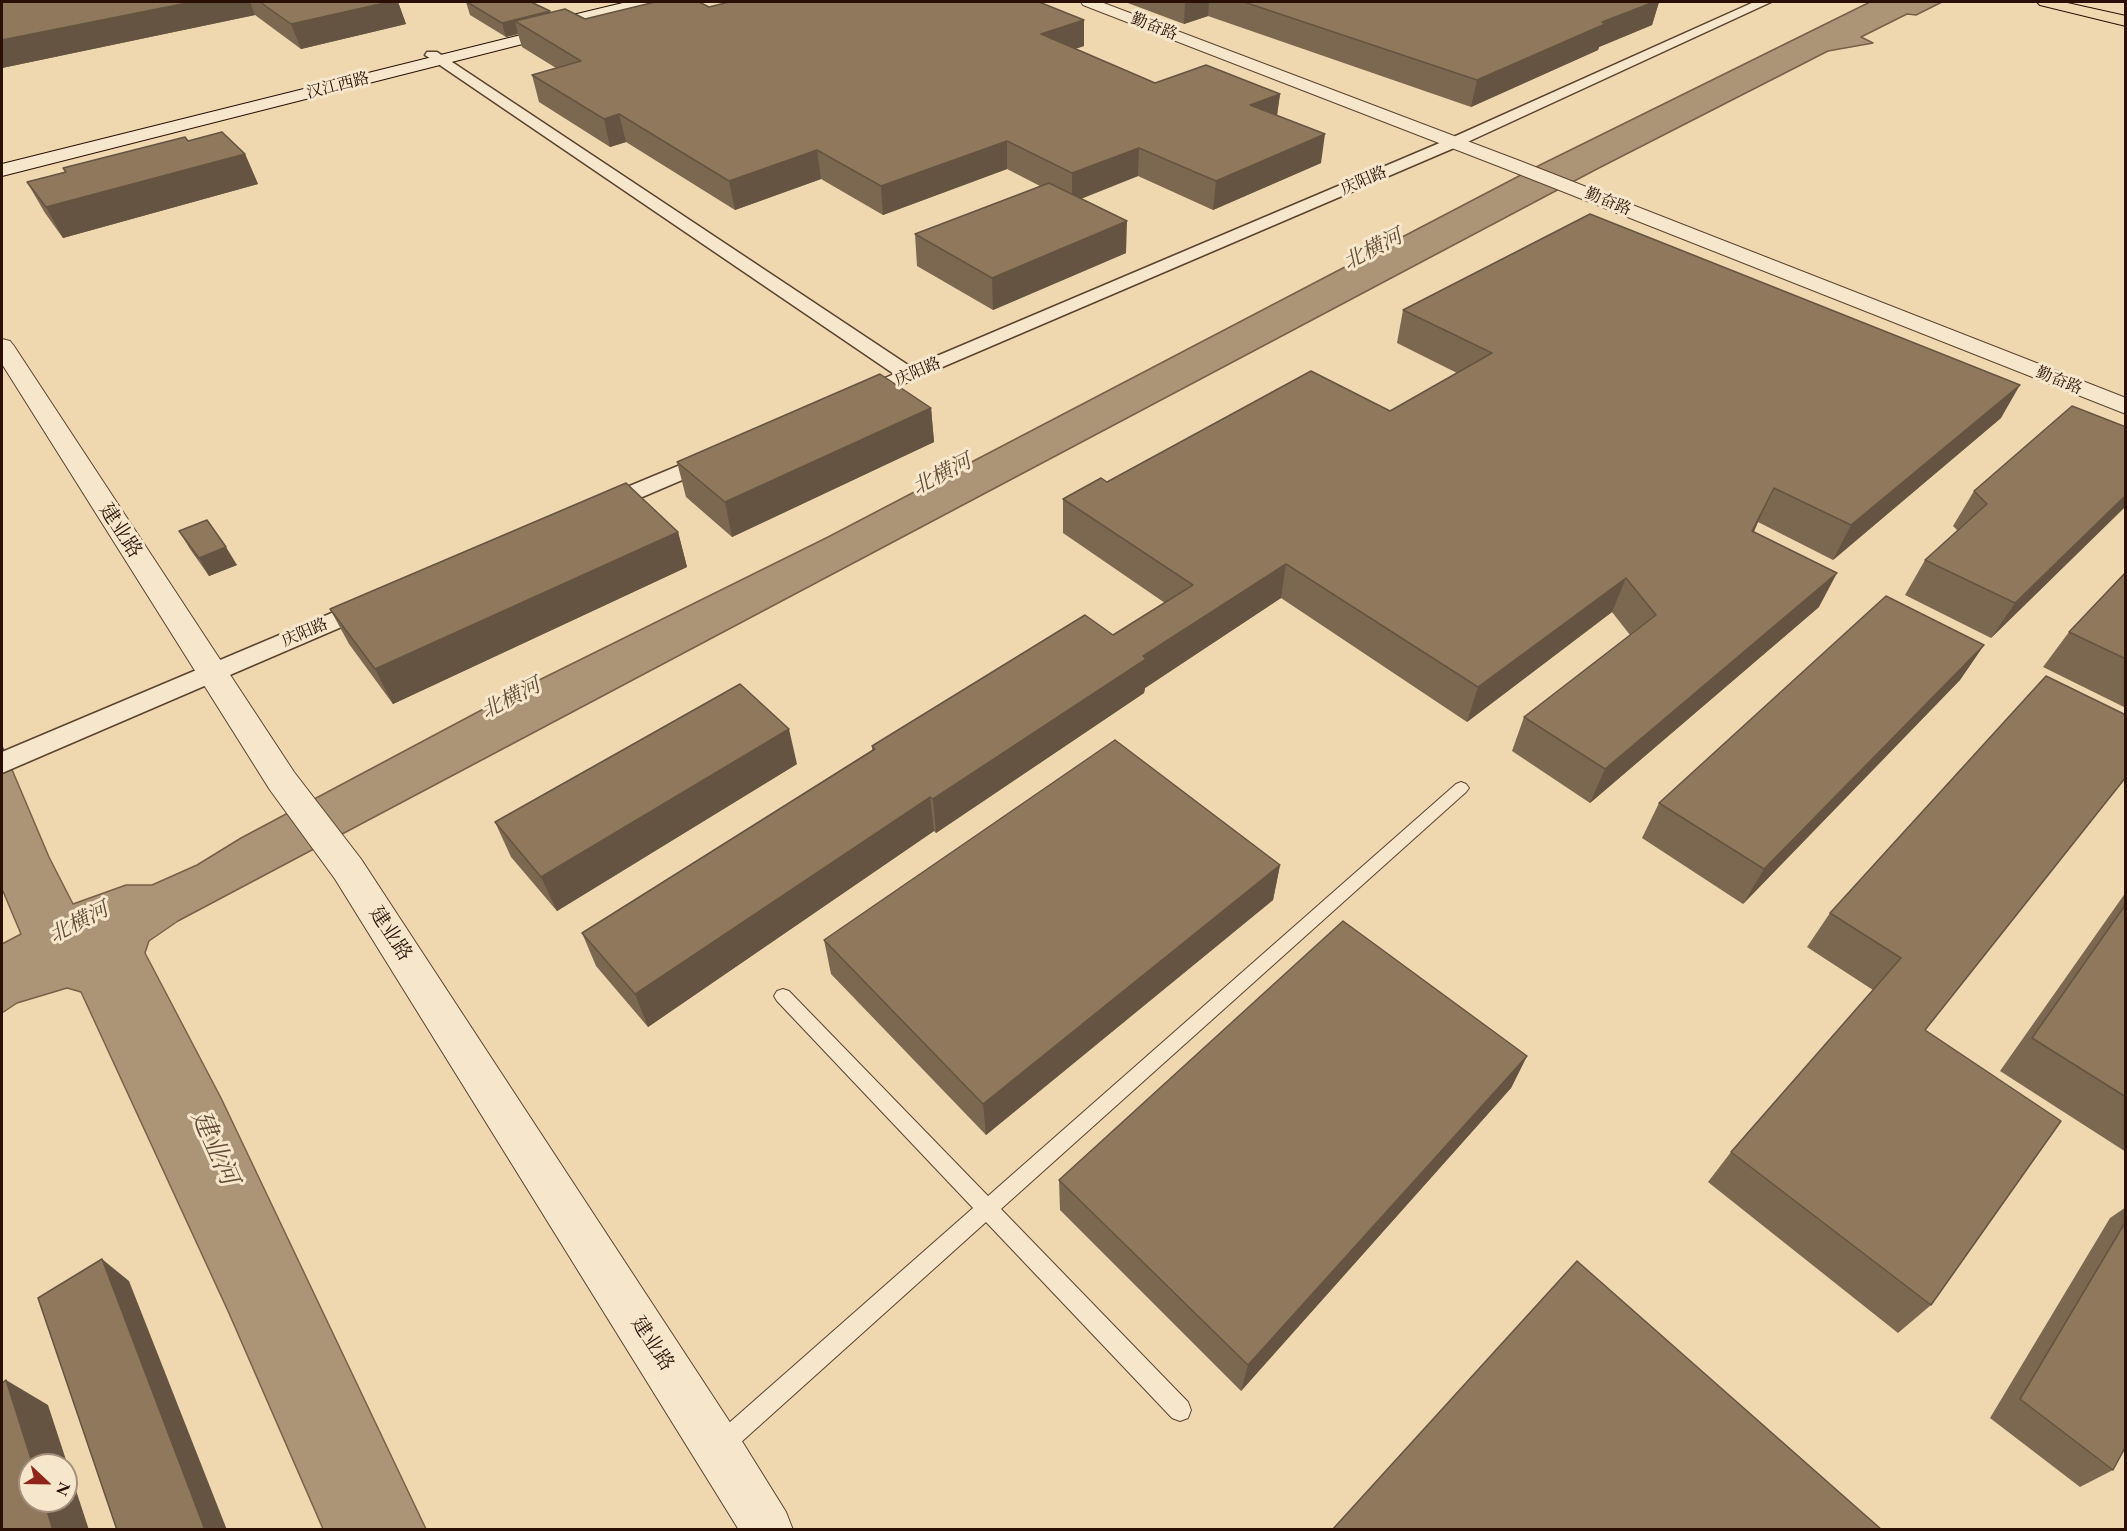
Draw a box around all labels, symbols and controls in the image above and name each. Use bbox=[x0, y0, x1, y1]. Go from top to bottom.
street label: 勤奋路 bbox=[1128, 9, 1180, 45]
street label: 汉江西路 bbox=[305, 69, 371, 103]
street label: 庆阳路 bbox=[1338, 163, 1390, 199]
street label: 勤奋路 bbox=[1582, 184, 1634, 220]
water label: 北横河 bbox=[1339, 224, 1407, 276]
street label: 庆阳路 bbox=[892, 354, 944, 390]
street label: 勤奋路 bbox=[2033, 363, 2085, 399]
water label: 北横河 bbox=[908, 449, 976, 501]
street label: 建业路 bbox=[94, 499, 146, 563]
street label: 庆阳路 bbox=[279, 615, 331, 651]
water label: 北横河 bbox=[477, 673, 545, 725]
water label: 北横河 bbox=[45, 897, 113, 949]
street label: 建业路 bbox=[364, 902, 416, 966]
water label: 建业河 bbox=[184, 1106, 244, 1190]
street label: 建业路 bbox=[626, 1312, 678, 1376]
north arrow bbox=[18, 1453, 78, 1513]
text: N bbox=[51, 1479, 75, 1499]

